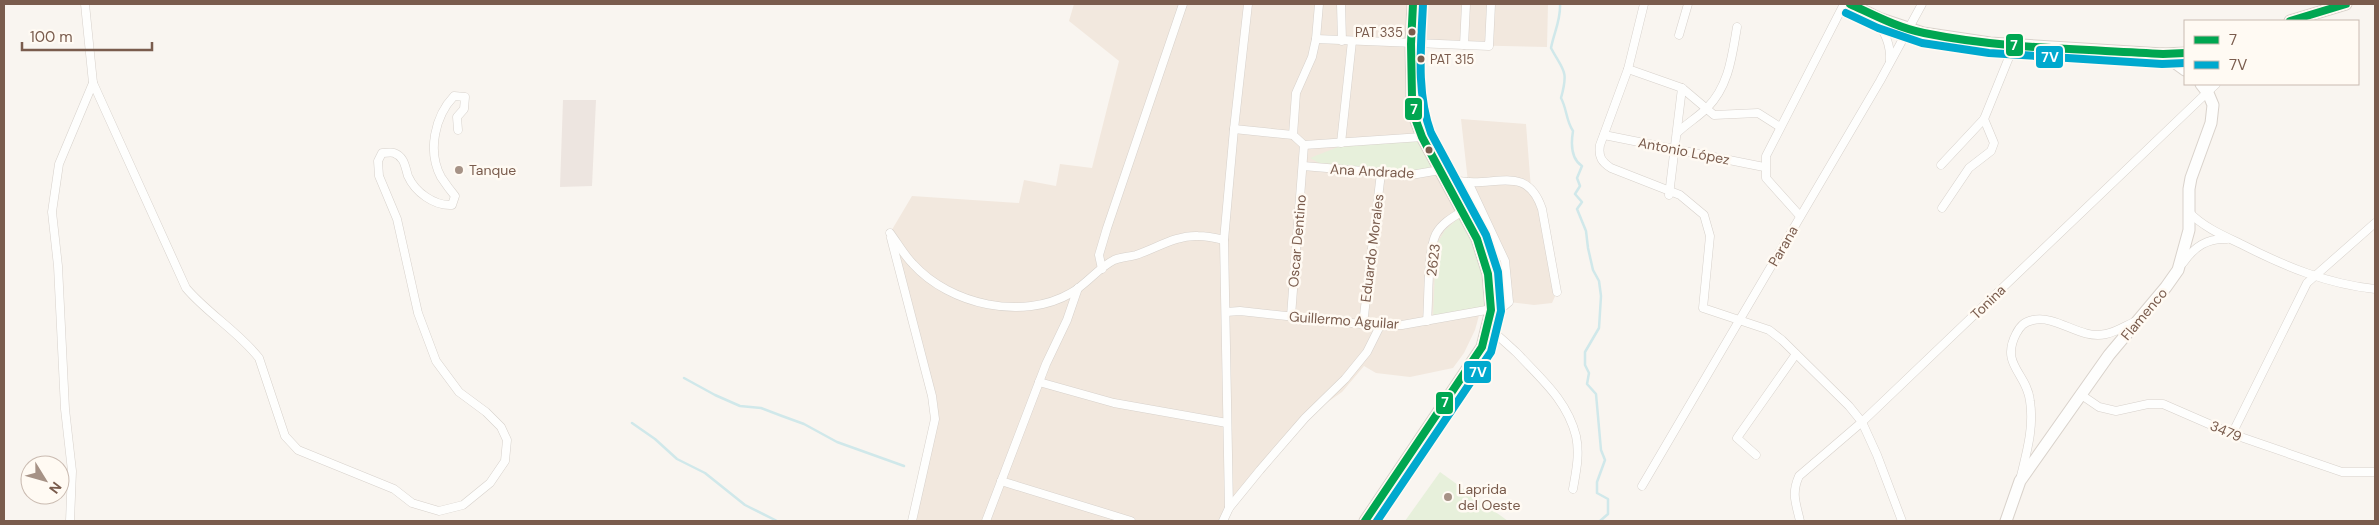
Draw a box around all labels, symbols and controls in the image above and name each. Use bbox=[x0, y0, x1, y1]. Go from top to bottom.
scale bar bbox=[22, 20, 152, 52]
legend bbox=[2184, 20, 2359, 85]
place label: PAT 335 bbox=[1355, 24, 1403, 41]
text: 100 m bbox=[30, 27, 73, 47]
marker: PAT 335 bbox=[1407, 27, 1417, 37]
text: 7 bbox=[2229, 30, 2237, 50]
line badge: 7 bbox=[2005, 33, 2024, 57]
text: 7 bbox=[2010, 36, 2018, 54]
line badge: 7V bbox=[2035, 45, 2064, 69]
text: 7V bbox=[2041, 48, 2059, 66]
place label: PAT 315 bbox=[1430, 51, 1474, 68]
marker: PAT 315 bbox=[1416, 54, 1426, 64]
text: 7V bbox=[2229, 55, 2247, 75]
line badge: 7 bbox=[1404, 97, 1423, 121]
text: 7 bbox=[1410, 100, 1418, 118]
street label: Antonio López bbox=[1637, 133, 1731, 169]
unlabelled marker bbox=[1424, 145, 1434, 155]
street label: Ana Andrade bbox=[1329, 160, 1415, 182]
place label: Tanque bbox=[469, 161, 516, 179]
marker: Tanque bbox=[453, 164, 465, 176]
street label: Eduardo Morales bbox=[1356, 193, 1388, 303]
street label: Oscar Dentino bbox=[1284, 194, 1310, 288]
street label: Parana bbox=[1764, 223, 1802, 269]
street label: 2623 bbox=[1422, 243, 1444, 277]
street label: Tonina bbox=[1967, 281, 2009, 323]
street label: Flamenco bbox=[2117, 284, 2171, 344]
street label: Guillermo Aguilar bbox=[1288, 307, 1400, 333]
line badge: 7V bbox=[1463, 360, 1492, 384]
text: 7V bbox=[1469, 363, 1487, 381]
line badge: 7 bbox=[1435, 391, 1454, 415]
text: 7 bbox=[1441, 393, 1449, 411]
street label: 3479 bbox=[2207, 416, 2245, 446]
north arrow bbox=[20, 455, 70, 505]
text: N bbox=[45, 478, 66, 497]
place label: Laprida del Oeste bbox=[1458, 480, 1520, 514]
marker: Laprida del Oeste bbox=[1442, 491, 1454, 503]

